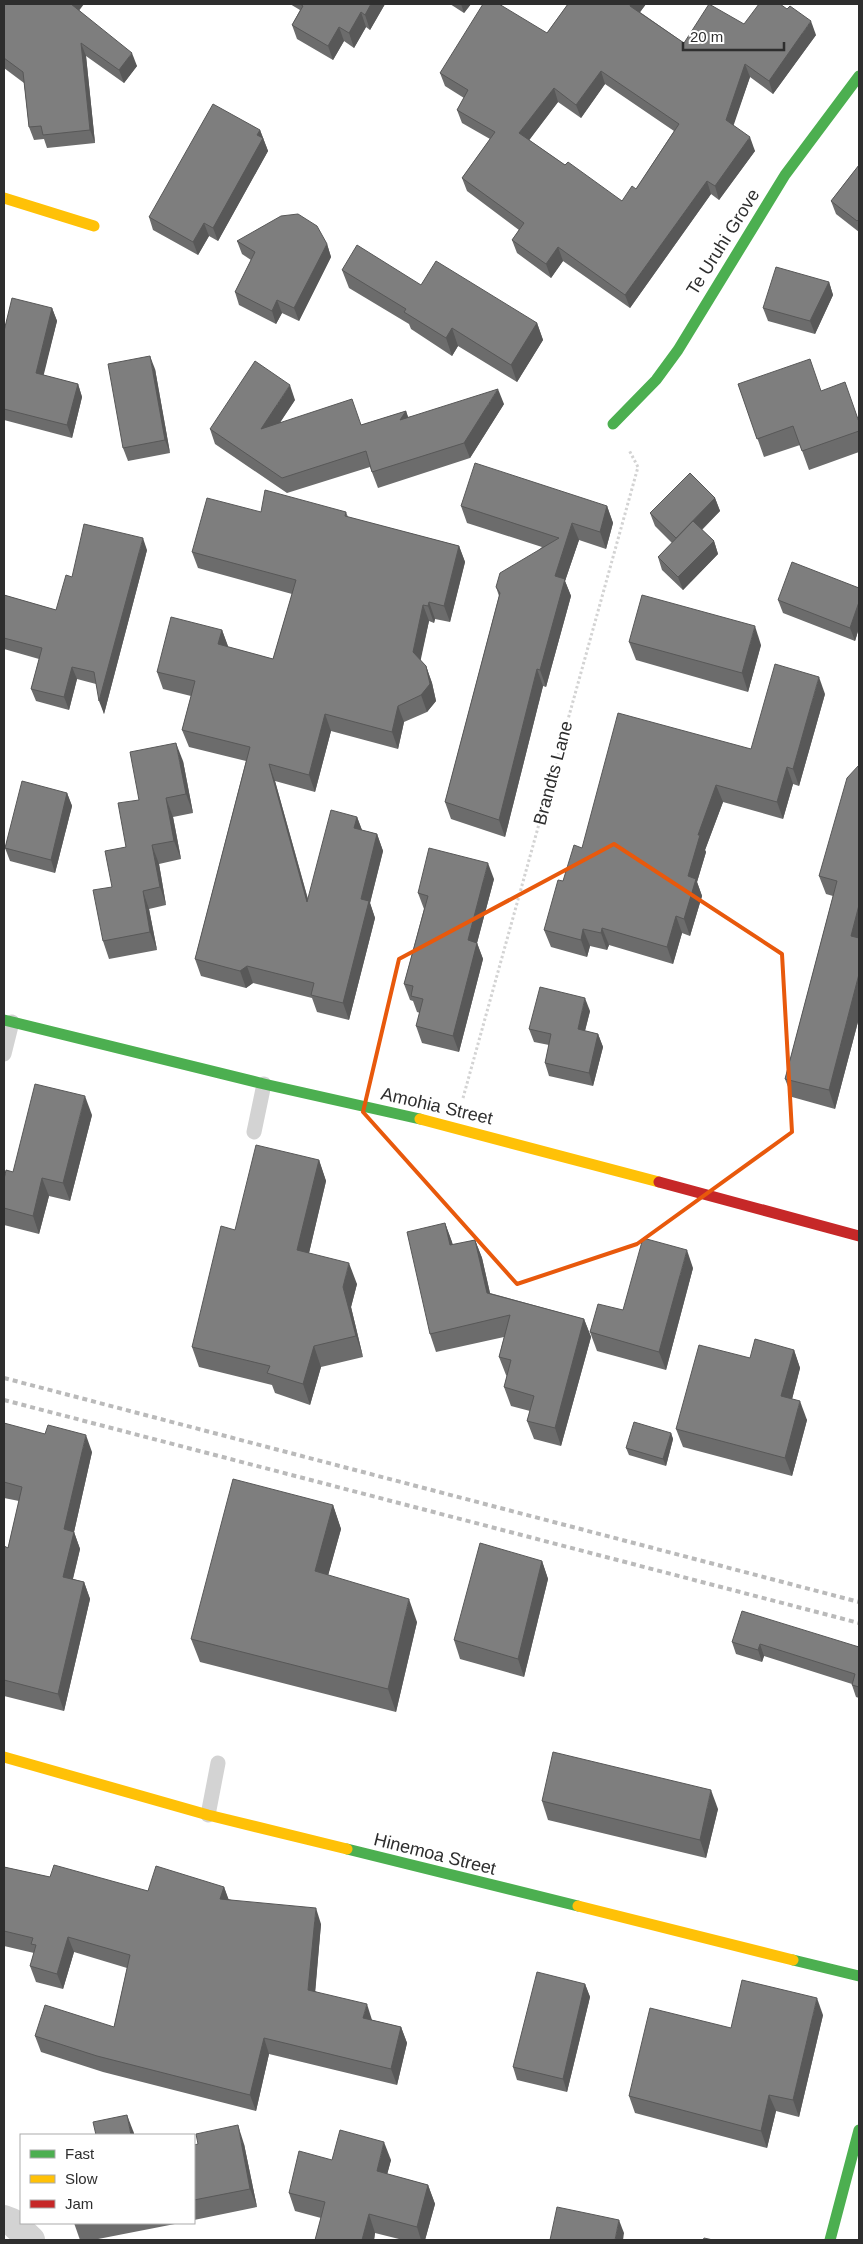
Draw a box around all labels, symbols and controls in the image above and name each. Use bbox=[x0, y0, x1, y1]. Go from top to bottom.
scale bar bbox=[683, 20, 784, 52]
text: 20 m bbox=[690, 28, 723, 45]
street label: Te Uruhi Grove bbox=[682, 185, 764, 299]
street label: Brandts Lane bbox=[529, 719, 577, 827]
street label: Amohia Street bbox=[379, 1083, 495, 1129]
street label: Hinemoa Street bbox=[372, 1829, 498, 1879]
legend bbox=[20, 2134, 195, 2224]
text: Fast bbox=[65, 2145, 95, 2162]
text: Slow bbox=[65, 2170, 98, 2187]
text: Jam bbox=[65, 2195, 93, 2212]

